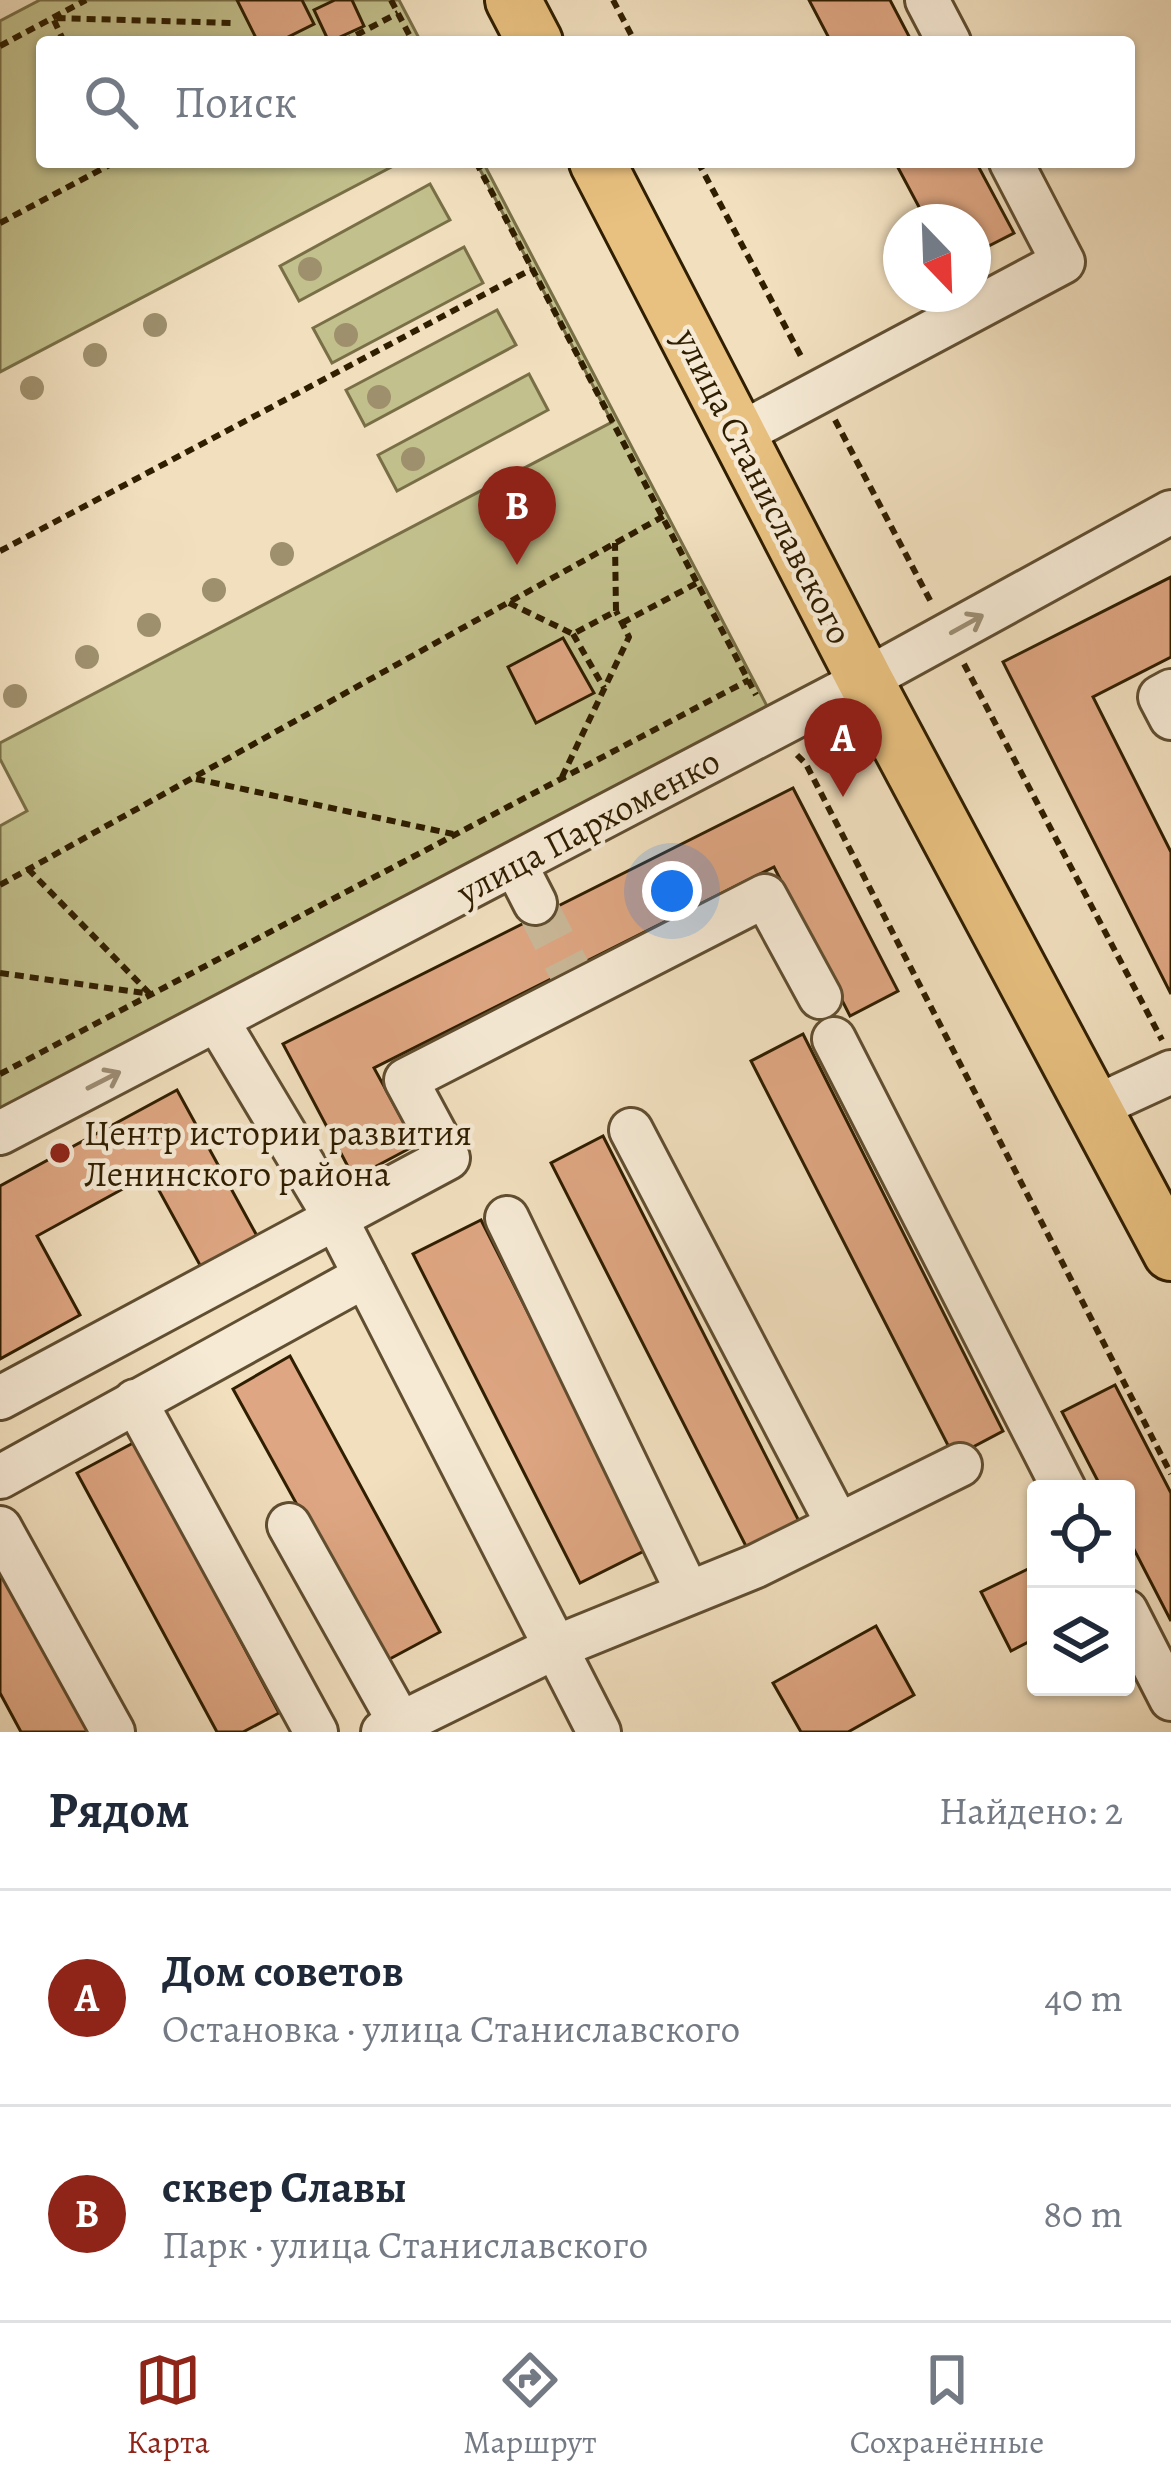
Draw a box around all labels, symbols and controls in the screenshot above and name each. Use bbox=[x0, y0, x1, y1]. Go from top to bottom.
search box bbox=[36, 36, 1135, 168]
icon: search bbox=[78, 69, 144, 135]
text: Поиск bbox=[174, 71, 297, 133]
north arrow bbox=[883, 204, 991, 312]
street label: улица Станиславского bbox=[663, 319, 865, 652]
pin: B bbox=[478, 466, 556, 565]
one-way arrow bbox=[949, 612, 984, 635]
pin: A bbox=[804, 698, 882, 797]
street label: улица Пархоменко bbox=[447, 736, 728, 917]
your location bbox=[642, 861, 702, 921]
one-way arrow bbox=[86, 1067, 121, 1090]
place label: Центр истории развития Ленинского района bbox=[84, 1108, 472, 1198]
marker: Центр истории развития Ленинского района bbox=[47, 1140, 73, 1166]
map controls bbox=[1027, 1480, 1135, 1696]
button: locate bbox=[1027, 1480, 1135, 1588]
button: layers bbox=[1027, 1588, 1135, 1696]
text: Рядом bbox=[48, 1775, 190, 1845]
text: Найдено: 2 bbox=[939, 1784, 1123, 1837]
text: Дом советов bbox=[162, 1940, 404, 2002]
text: A bbox=[75, 1971, 99, 2024]
text: 40 m bbox=[1044, 1971, 1123, 2024]
text: Остановка · улица Станиславского bbox=[162, 2002, 740, 2055]
text: сквер Славы bbox=[162, 2156, 407, 2218]
text: B bbox=[75, 2187, 99, 2240]
text: 80 m bbox=[1043, 2187, 1123, 2240]
text: Парк · улица Станиславского bbox=[162, 2218, 648, 2271]
tab: Карта bbox=[127, 2347, 210, 2464]
tab: Маршрут bbox=[463, 2347, 597, 2464]
tab: Сохранённые bbox=[850, 2347, 1044, 2464]

